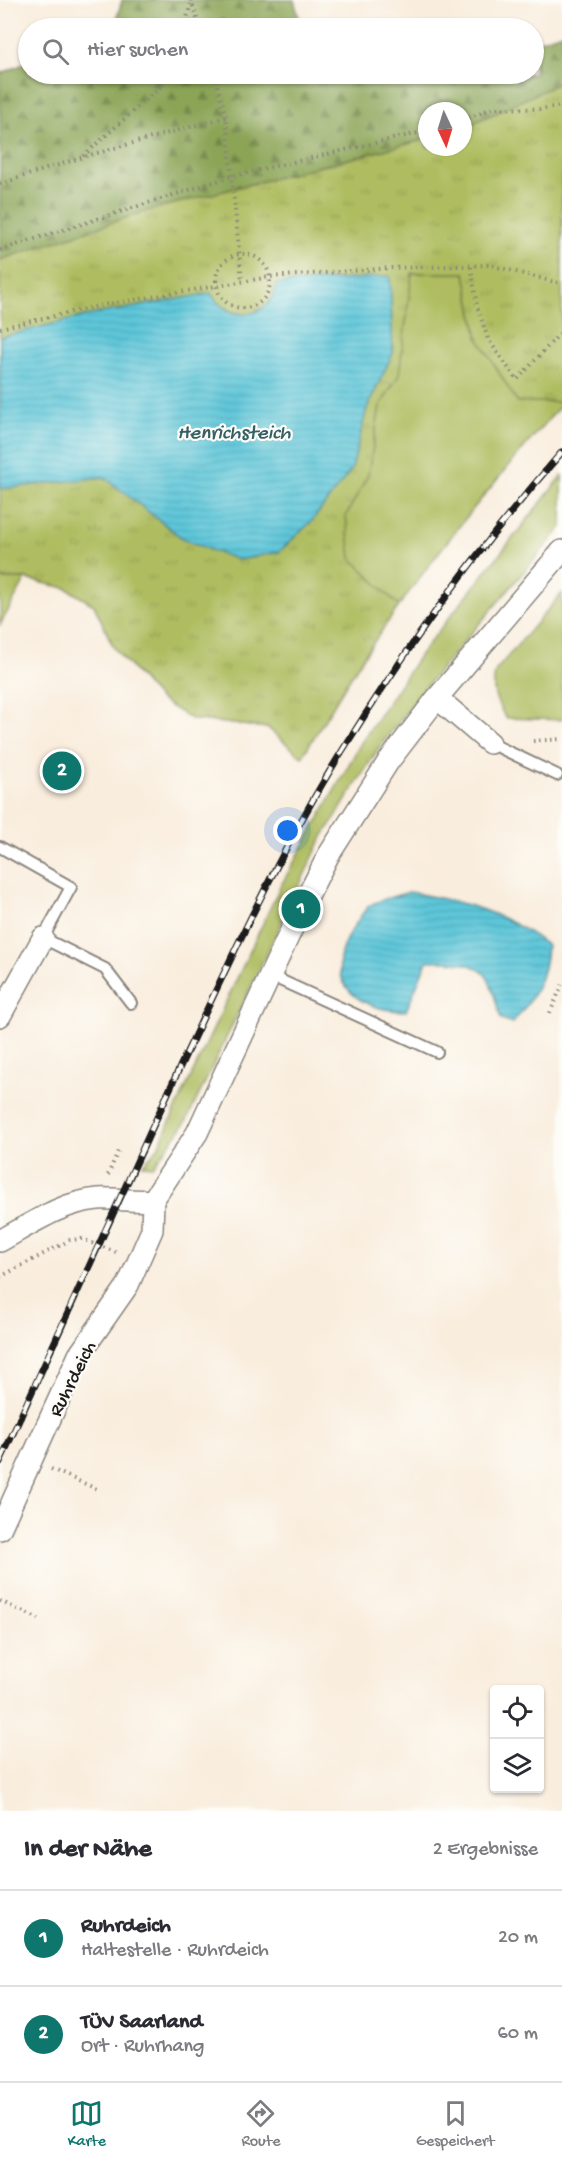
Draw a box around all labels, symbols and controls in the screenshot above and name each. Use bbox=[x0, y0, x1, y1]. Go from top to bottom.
search box bbox=[18, 18, 544, 84]
icon: search bbox=[39, 35, 72, 68]
text: Hier suchen bbox=[87, 38, 188, 64]
north arrow bbox=[418, 102, 472, 156]
water label: Henrichsteich bbox=[177, 422, 291, 447]
pin: 2 bbox=[42, 748, 82, 794]
your location bbox=[273, 816, 302, 845]
pin: 1 bbox=[282, 886, 320, 932]
street label: Ruhrdeich bbox=[45, 1338, 103, 1421]
map controls bbox=[490, 1685, 544, 1793]
button: locate bbox=[490, 1685, 544, 1739]
button: layers bbox=[490, 1739, 544, 1793]
text: In der Nähe bbox=[24, 1835, 152, 1866]
text: 2 Ergebnisse bbox=[433, 1839, 538, 1862]
text: Ruhrdeich bbox=[81, 1914, 171, 1940]
text: 1 bbox=[39, 1927, 48, 1950]
text: 20 m bbox=[498, 1927, 538, 1950]
text: Haltestelle · Ruhrdeich bbox=[81, 1940, 269, 1963]
text: TÜV Saarland bbox=[81, 2010, 202, 2036]
text: 2 bbox=[39, 2023, 48, 2046]
text: 60 m bbox=[498, 2023, 538, 2046]
text: Ort · Ruhrhang bbox=[81, 2036, 204, 2059]
tab: Karte bbox=[68, 2097, 106, 2152]
tab: Route bbox=[241, 2097, 280, 2152]
tab: Gespeichert bbox=[416, 2097, 494, 2152]

